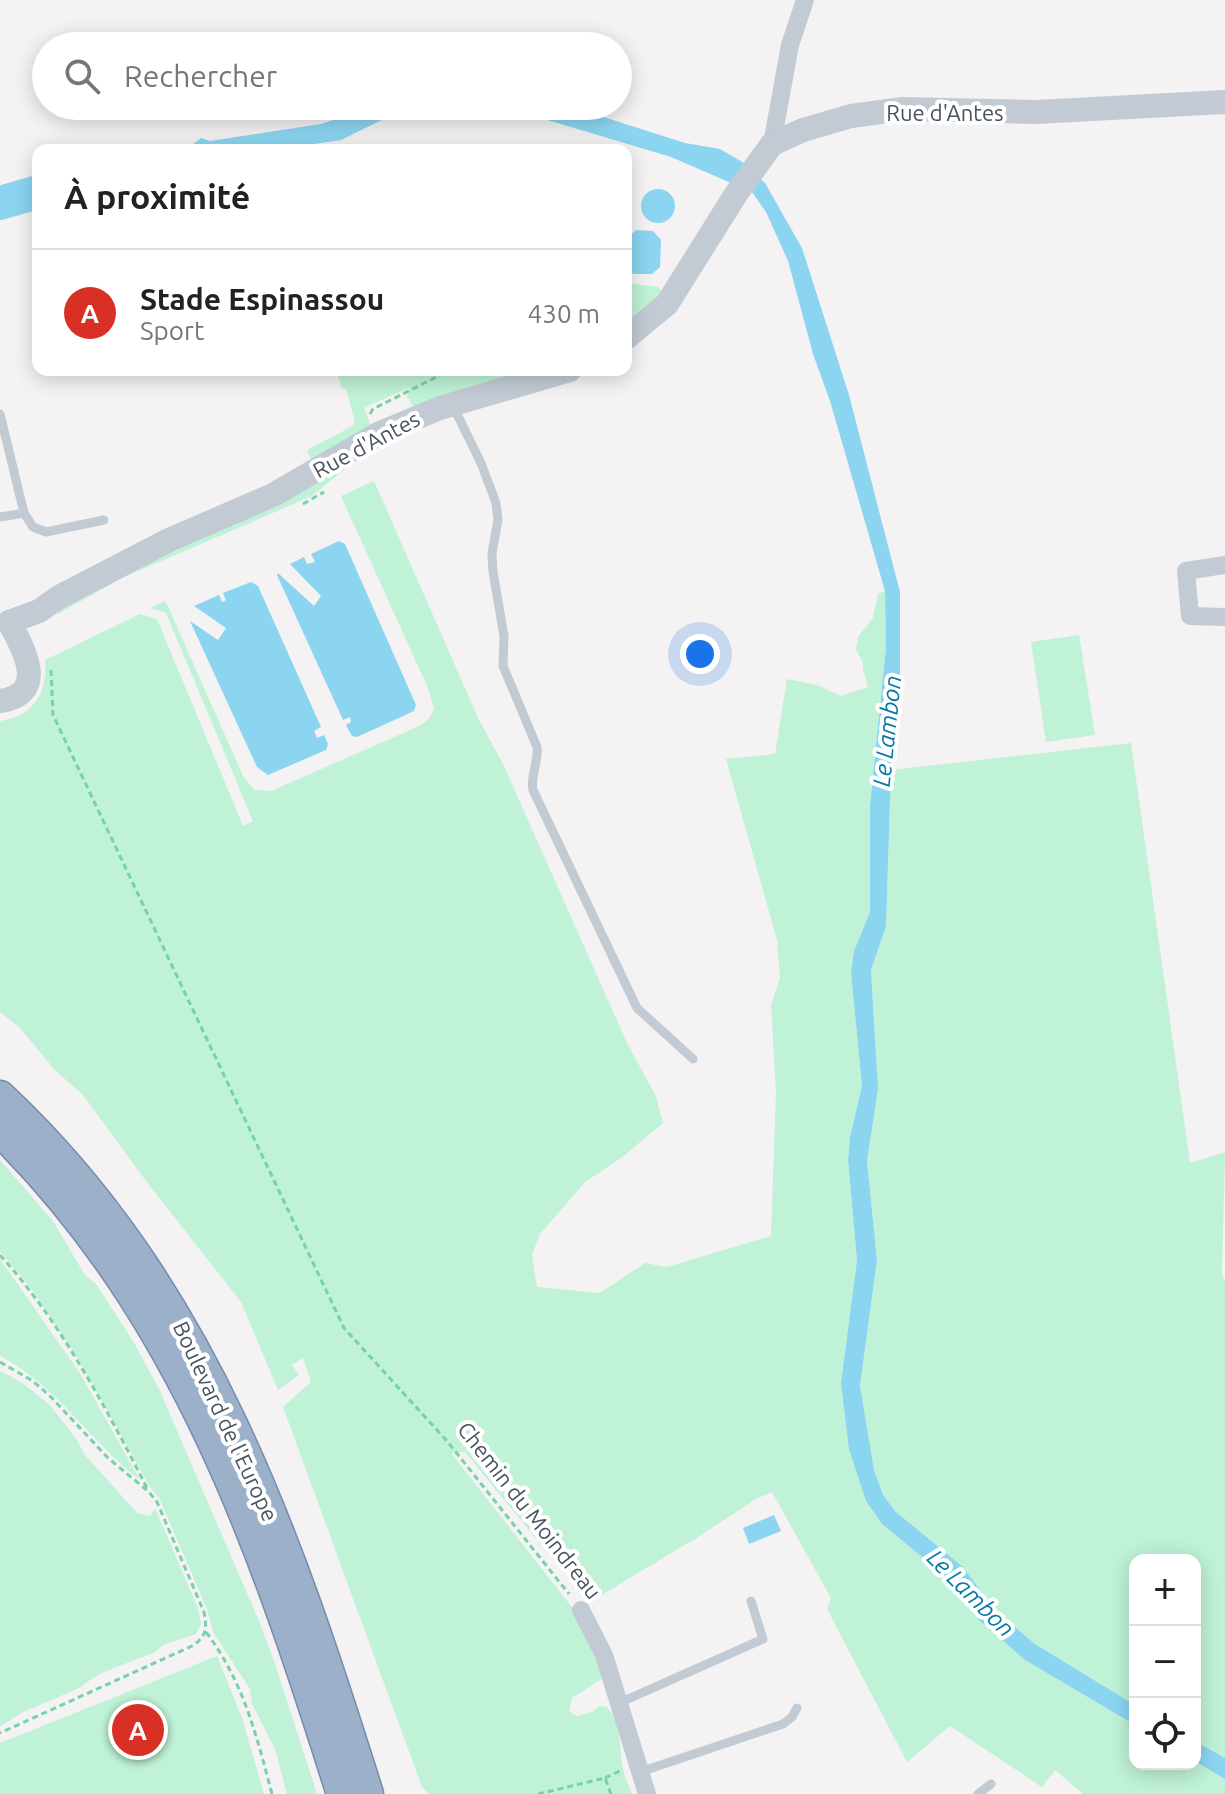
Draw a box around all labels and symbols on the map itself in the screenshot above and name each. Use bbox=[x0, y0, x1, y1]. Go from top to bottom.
street label: Rue d'Antes bbox=[886, 100, 1004, 125]
street label: Rue d'Antes bbox=[308, 405, 424, 483]
your location bbox=[680, 634, 720, 674]
water label: Le Lambon bbox=[868, 674, 906, 788]
street label: Boulevard de l'Europe bbox=[169, 1317, 283, 1525]
street label: Chemin du Moindreau bbox=[453, 1417, 607, 1603]
water label: Le Lambon bbox=[922, 1544, 1020, 1642]
pin: A bbox=[112, 1700, 164, 1760]

